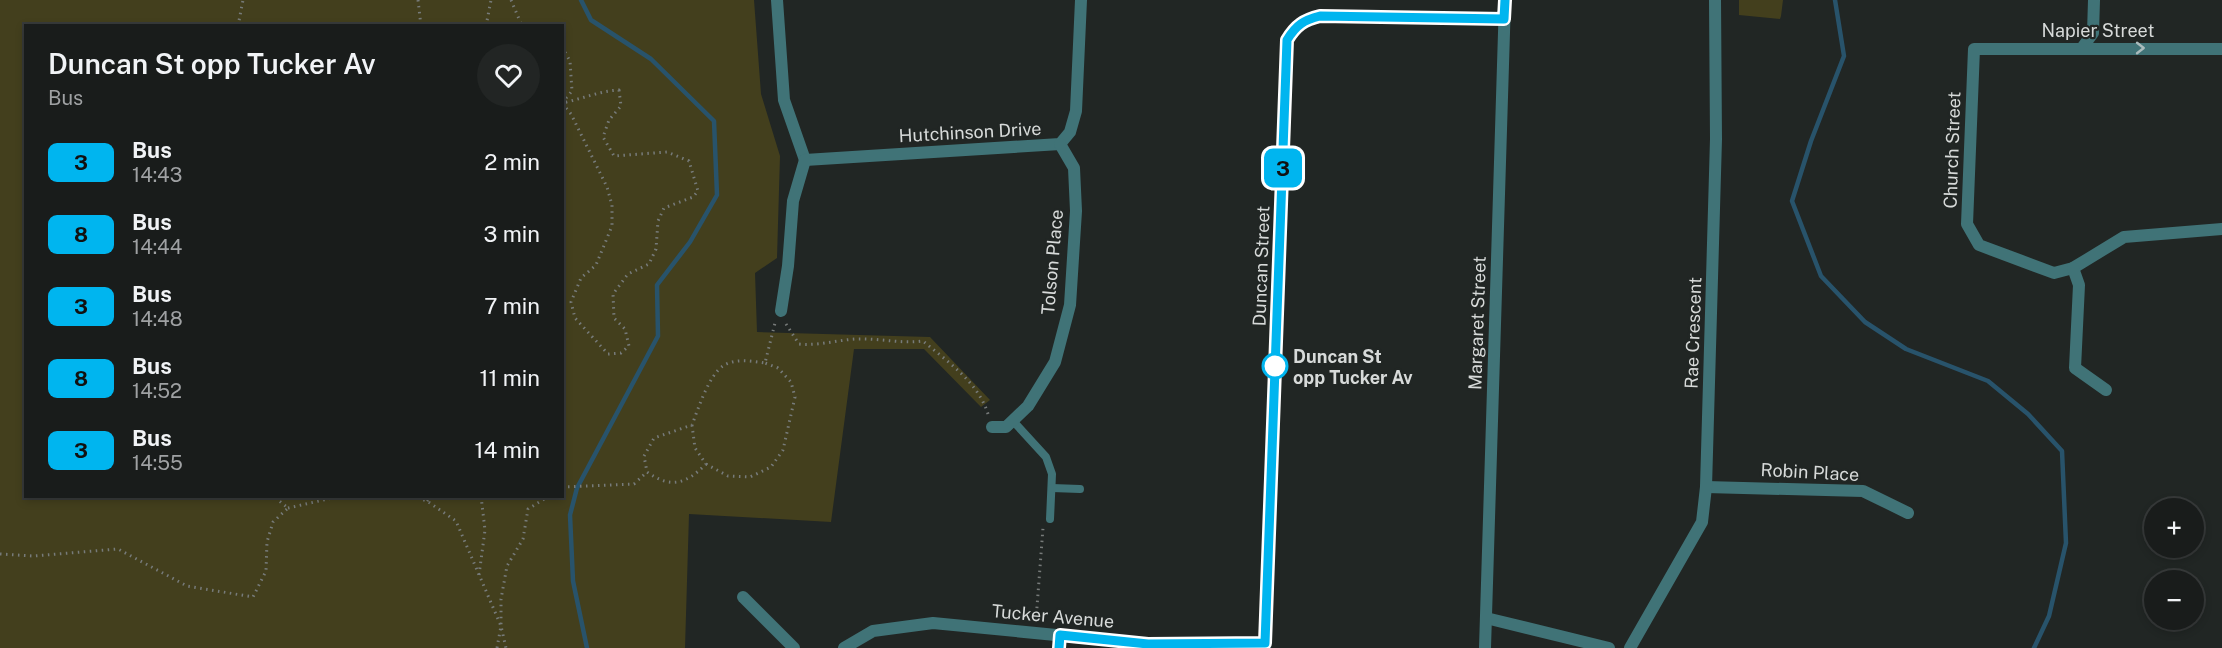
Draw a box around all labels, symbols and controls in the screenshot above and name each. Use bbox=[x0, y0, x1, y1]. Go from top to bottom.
street label: Napier Street bbox=[2042, 20, 2154, 41]
one-way arrow bbox=[2136, 42, 2145, 54]
button: heart bbox=[477, 44, 540, 107]
text: Duncan St opp Tucker Av bbox=[48, 47, 376, 80]
text: Bus bbox=[48, 86, 83, 110]
street label: Church Street bbox=[1939, 91, 1965, 209]
street label: Hutchinson Drive bbox=[898, 118, 1042, 146]
text: Bus bbox=[132, 137, 172, 163]
line badge: 3 bbox=[1264, 148, 1302, 188]
text: 2 min bbox=[484, 149, 540, 175]
text: 3 bbox=[74, 150, 88, 175]
text: 3 bbox=[1276, 156, 1290, 181]
text: 14:43 bbox=[132, 163, 182, 187]
street label: Duncan Street bbox=[1248, 205, 1274, 327]
text: Bus bbox=[132, 209, 172, 235]
street label: Tolson Place bbox=[1037, 209, 1067, 315]
text: 3 min bbox=[483, 221, 540, 247]
text: 8 bbox=[74, 222, 88, 247]
text: 14:44 bbox=[132, 235, 182, 259]
street label: Margaret Street bbox=[1464, 256, 1490, 390]
street label: Rae Crescent bbox=[1681, 277, 1705, 389]
text: Bus bbox=[132, 281, 172, 307]
text: 7 min bbox=[484, 293, 540, 319]
text: 3 bbox=[74, 294, 88, 319]
text: 14:48 bbox=[132, 307, 183, 331]
place label: Duncan St opp Tucker Av bbox=[1293, 346, 1413, 388]
text: Bus bbox=[132, 353, 172, 379]
marker: Duncan St opp Tucker Av bbox=[1262, 353, 1288, 379]
text: 11 min bbox=[479, 365, 540, 391]
text: 8 bbox=[74, 366, 88, 391]
text: 14:52 bbox=[132, 379, 182, 403]
text: Bus bbox=[132, 425, 172, 451]
text: 14 min bbox=[475, 437, 540, 463]
text: 3 bbox=[74, 438, 88, 463]
text: 14:55 bbox=[132, 451, 183, 475]
street label: Robin Place bbox=[1760, 459, 1860, 485]
map controls bbox=[2144, 498, 2204, 630]
button: + bbox=[2144, 498, 2204, 558]
button: − bbox=[2144, 570, 2204, 630]
street label: Tucker Avenue bbox=[991, 600, 1115, 632]

